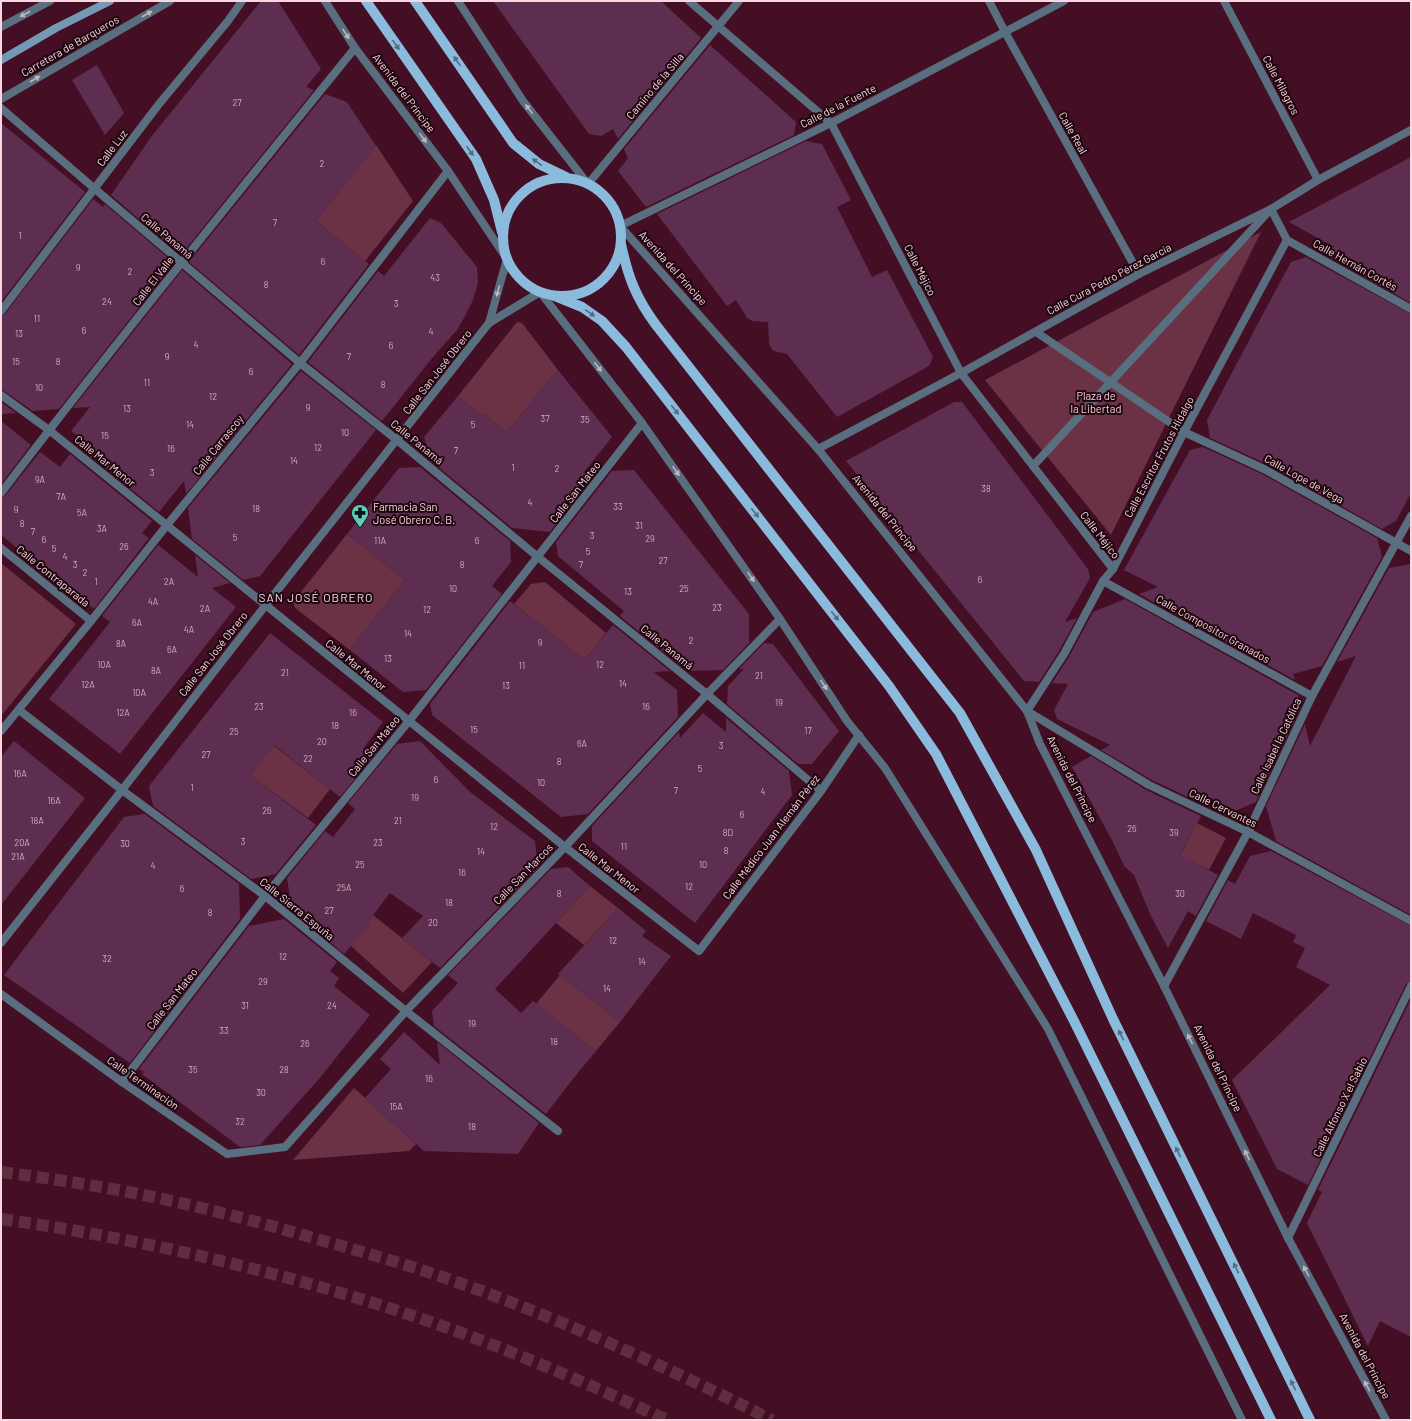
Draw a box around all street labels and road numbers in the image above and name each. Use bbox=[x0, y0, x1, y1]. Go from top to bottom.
street label: Carretera de Barqueros bbox=[18, 12, 121, 79]
street label: Camino de la Silla bbox=[623, 50, 686, 121]
street label: Avenida del Príncipe bbox=[370, 51, 438, 135]
street label: Calle Milagros bbox=[1260, 53, 1303, 117]
street label: Calle de la Fuente bbox=[798, 81, 878, 130]
street label: Calle Real bbox=[1057, 109, 1090, 156]
street label: Calle Luz bbox=[94, 127, 130, 169]
street label: Calle Panamá bbox=[139, 210, 196, 261]
street label: Avenida del Príncipe bbox=[637, 228, 710, 308]
street label: Calle Hernán Cortés bbox=[1311, 236, 1399, 293]
street label: Calle Cura Pedro Pérez García bbox=[1044, 240, 1173, 317]
street label: Calle Méjico bbox=[902, 242, 939, 298]
street label: Calle El Valle bbox=[129, 253, 176, 308]
street label: Calle San José Obrero bbox=[400, 327, 474, 417]
street label: Calle Escritor Frutos Hidalgo bbox=[1121, 394, 1196, 520]
street label: Calle Carrascoy bbox=[190, 412, 246, 477]
street label: Calle Panamá bbox=[388, 417, 446, 467]
street label: Calle Mar Menor bbox=[72, 432, 138, 489]
street label: Calle Lope de Vega bbox=[1262, 451, 1346, 506]
street label: Calle San Mateo bbox=[547, 458, 603, 525]
street label: Avenida del Príncipe bbox=[850, 471, 921, 554]
street label: Calle Méjico bbox=[1078, 509, 1123, 561]
street label: Calle Contraparada bbox=[14, 542, 93, 609]
street label: Calle Compositor Granados bbox=[1154, 592, 1273, 665]
street label: Calle San José Obrero bbox=[176, 609, 250, 699]
street label: Calle Panamá bbox=[638, 622, 696, 672]
street label: Calle Mar Menor bbox=[323, 636, 389, 693]
street label: Calle Isabel la Católica bbox=[1248, 696, 1304, 796]
street label: Calle San Mateo bbox=[345, 713, 402, 779]
street label: Avenida del Príncipe bbox=[1045, 733, 1100, 824]
street label: Calle Médico Juan Alemán Pérez bbox=[720, 772, 822, 902]
street label: Calle Cervantes bbox=[1187, 786, 1259, 830]
street label: Calle San Marcos bbox=[490, 840, 555, 907]
street label: Calle Mar Menor bbox=[576, 840, 643, 896]
street label: Calle Sierra Espuña bbox=[258, 875, 337, 943]
street label: Calle San Mateo bbox=[144, 965, 200, 1032]
street label: Avenida del Príncipe bbox=[1192, 1022, 1245, 1114]
street label: Calle Terminación bbox=[105, 1053, 182, 1112]
street label: Calle Alfonso X el Sabio bbox=[1310, 1055, 1369, 1159]
street label: Avenida del Príncipe bbox=[1337, 1311, 1394, 1401]

